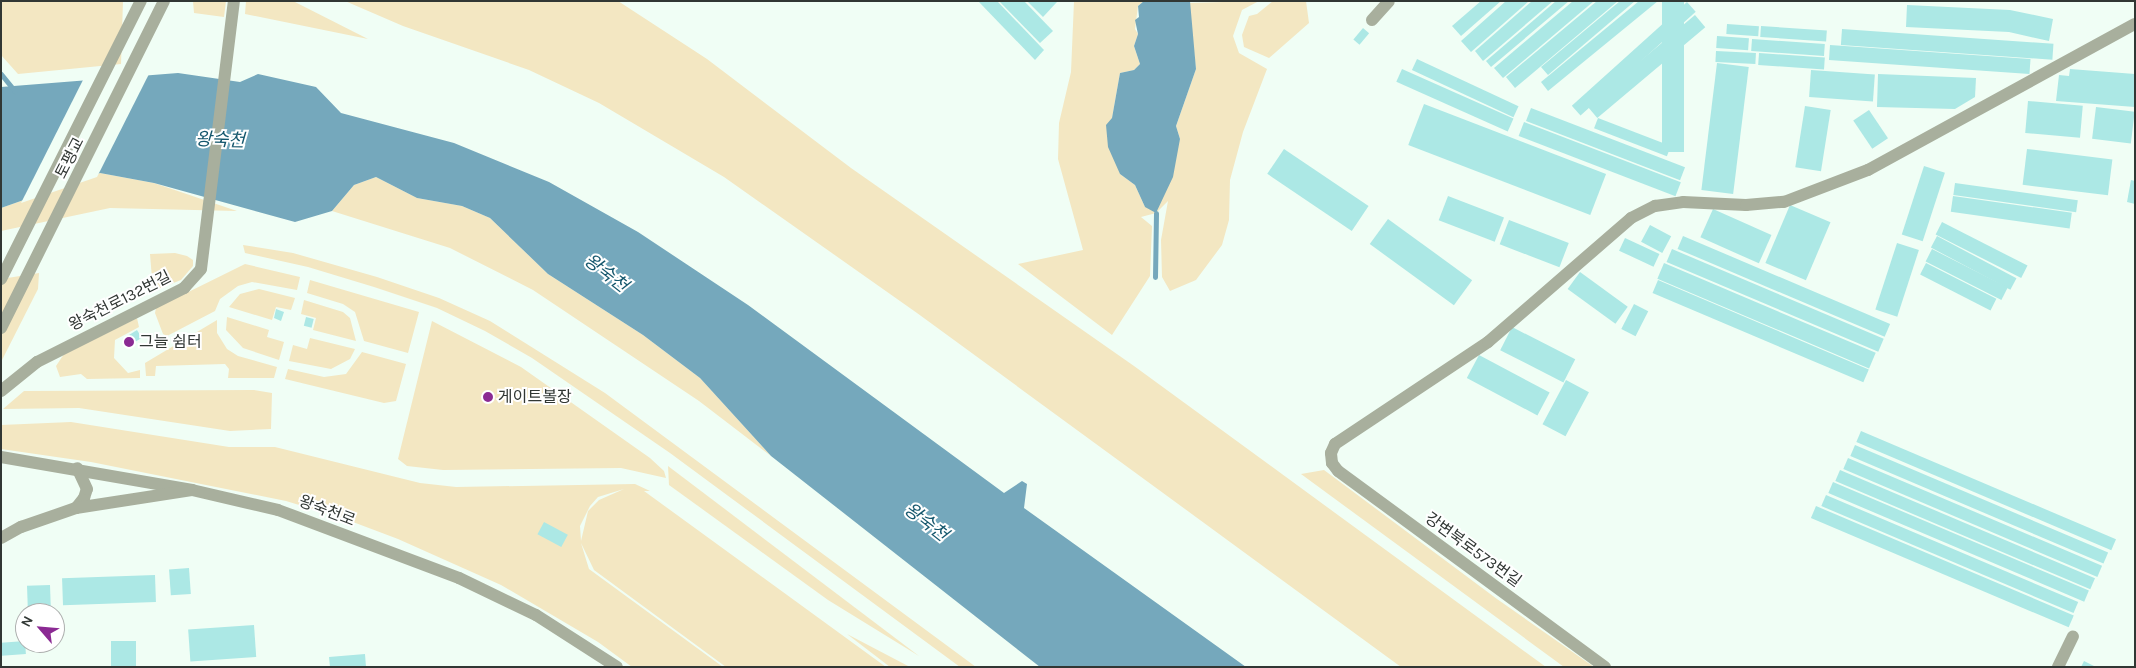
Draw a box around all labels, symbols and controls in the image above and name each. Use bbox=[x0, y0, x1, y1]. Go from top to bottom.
water label: 왕숙천 bbox=[195, 128, 245, 152]
street label: 토평교 bbox=[51, 134, 89, 182]
water label: 왕숙천 bbox=[580, 249, 632, 297]
street label: 왕숙천로132번길 bbox=[66, 267, 174, 335]
place label: 그늘 쉼터 bbox=[139, 332, 202, 352]
marker: 그늘 쉼터 bbox=[123, 336, 135, 348]
place label: 게이트볼장 bbox=[498, 387, 572, 407]
marker: 게이트볼장 bbox=[482, 391, 494, 403]
street label: 왕숙천로 bbox=[296, 491, 358, 531]
water label: 왕숙천 bbox=[900, 498, 952, 546]
street label: 강변북로573번길 bbox=[1421, 509, 1525, 591]
north arrow bbox=[15, 603, 65, 653]
text: N bbox=[17, 613, 37, 630]

